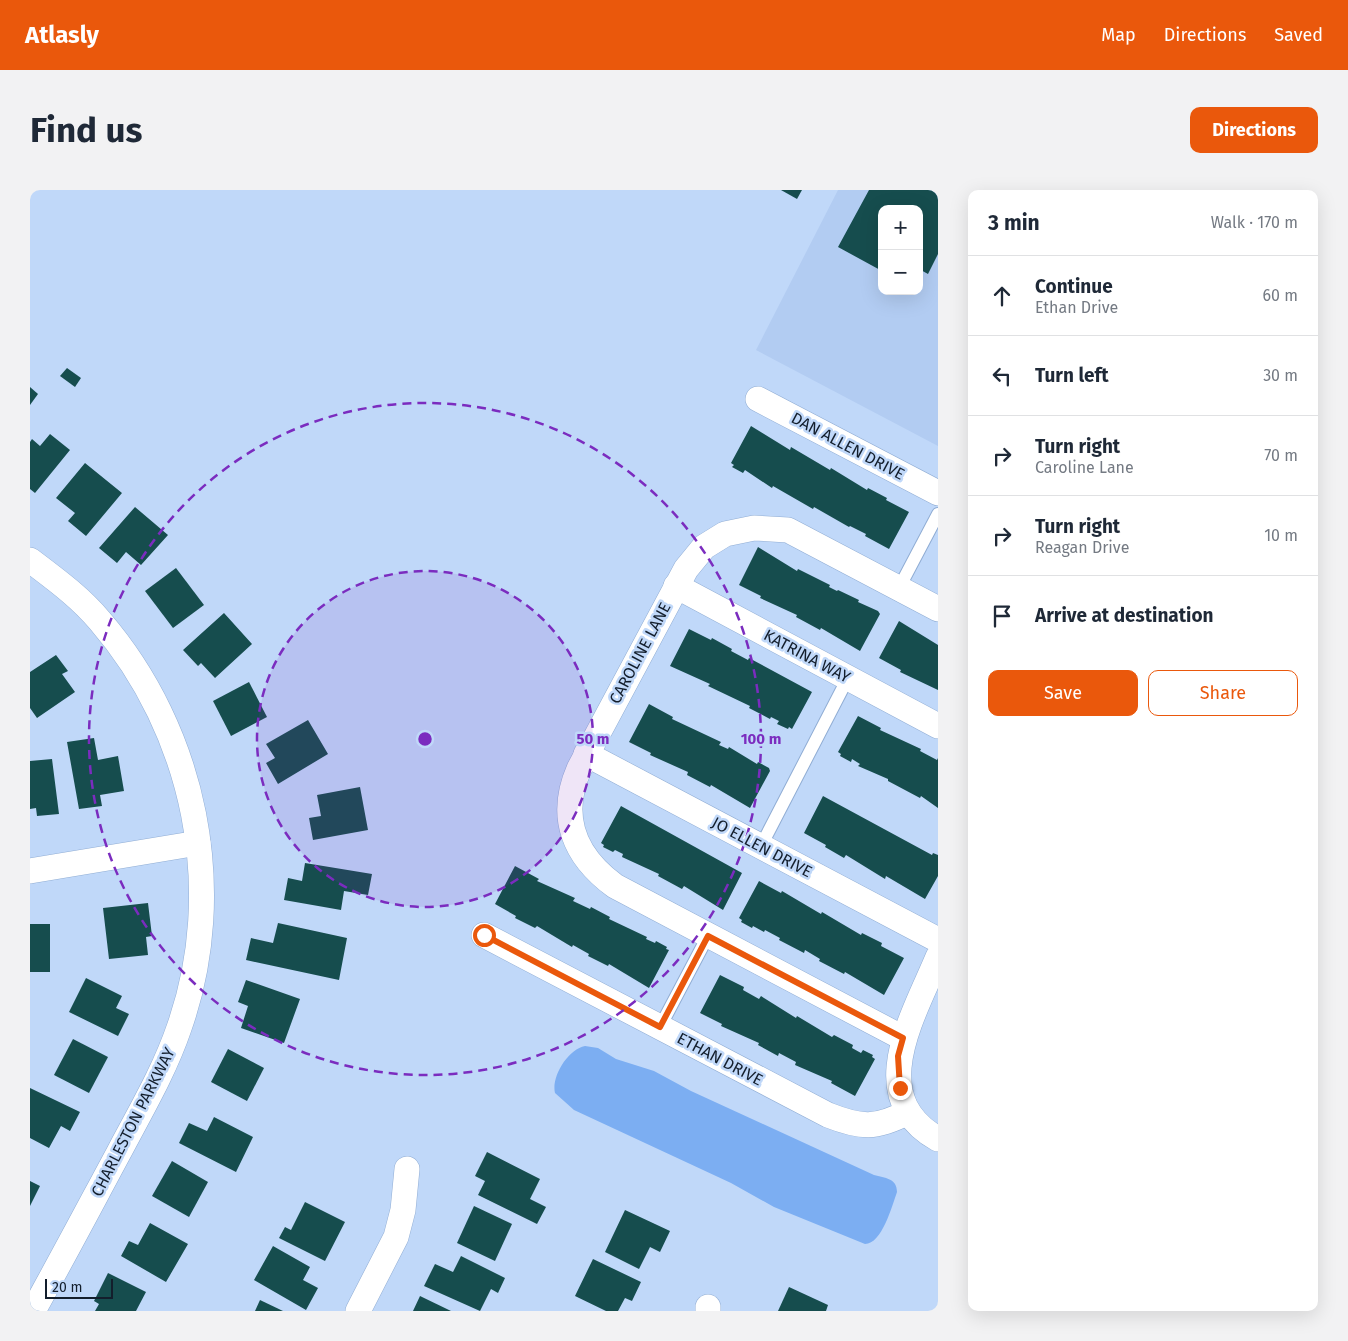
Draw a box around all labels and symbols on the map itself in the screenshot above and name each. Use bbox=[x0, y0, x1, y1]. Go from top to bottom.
street label: DAN ALLEN DRIVE bbox=[788, 408, 908, 484]
street label: CAROLINE LANE bbox=[605, 599, 675, 707]
street label: KATRINA WAY bbox=[761, 625, 854, 687]
centre of rings bbox=[416, 730, 434, 748]
text: 50 m bbox=[576, 730, 610, 748]
text: 100 m bbox=[741, 730, 781, 748]
street label: JO ELLEN DRIVE bbox=[709, 813, 815, 881]
route start bbox=[473, 924, 496, 947]
street label: ETHAN DRIVE bbox=[674, 1028, 766, 1090]
street label: CHARLESTON PARKWAY bbox=[87, 1044, 179, 1200]
route end bbox=[889, 1077, 912, 1100]
scale bar bbox=[45, 1276, 112, 1299]

